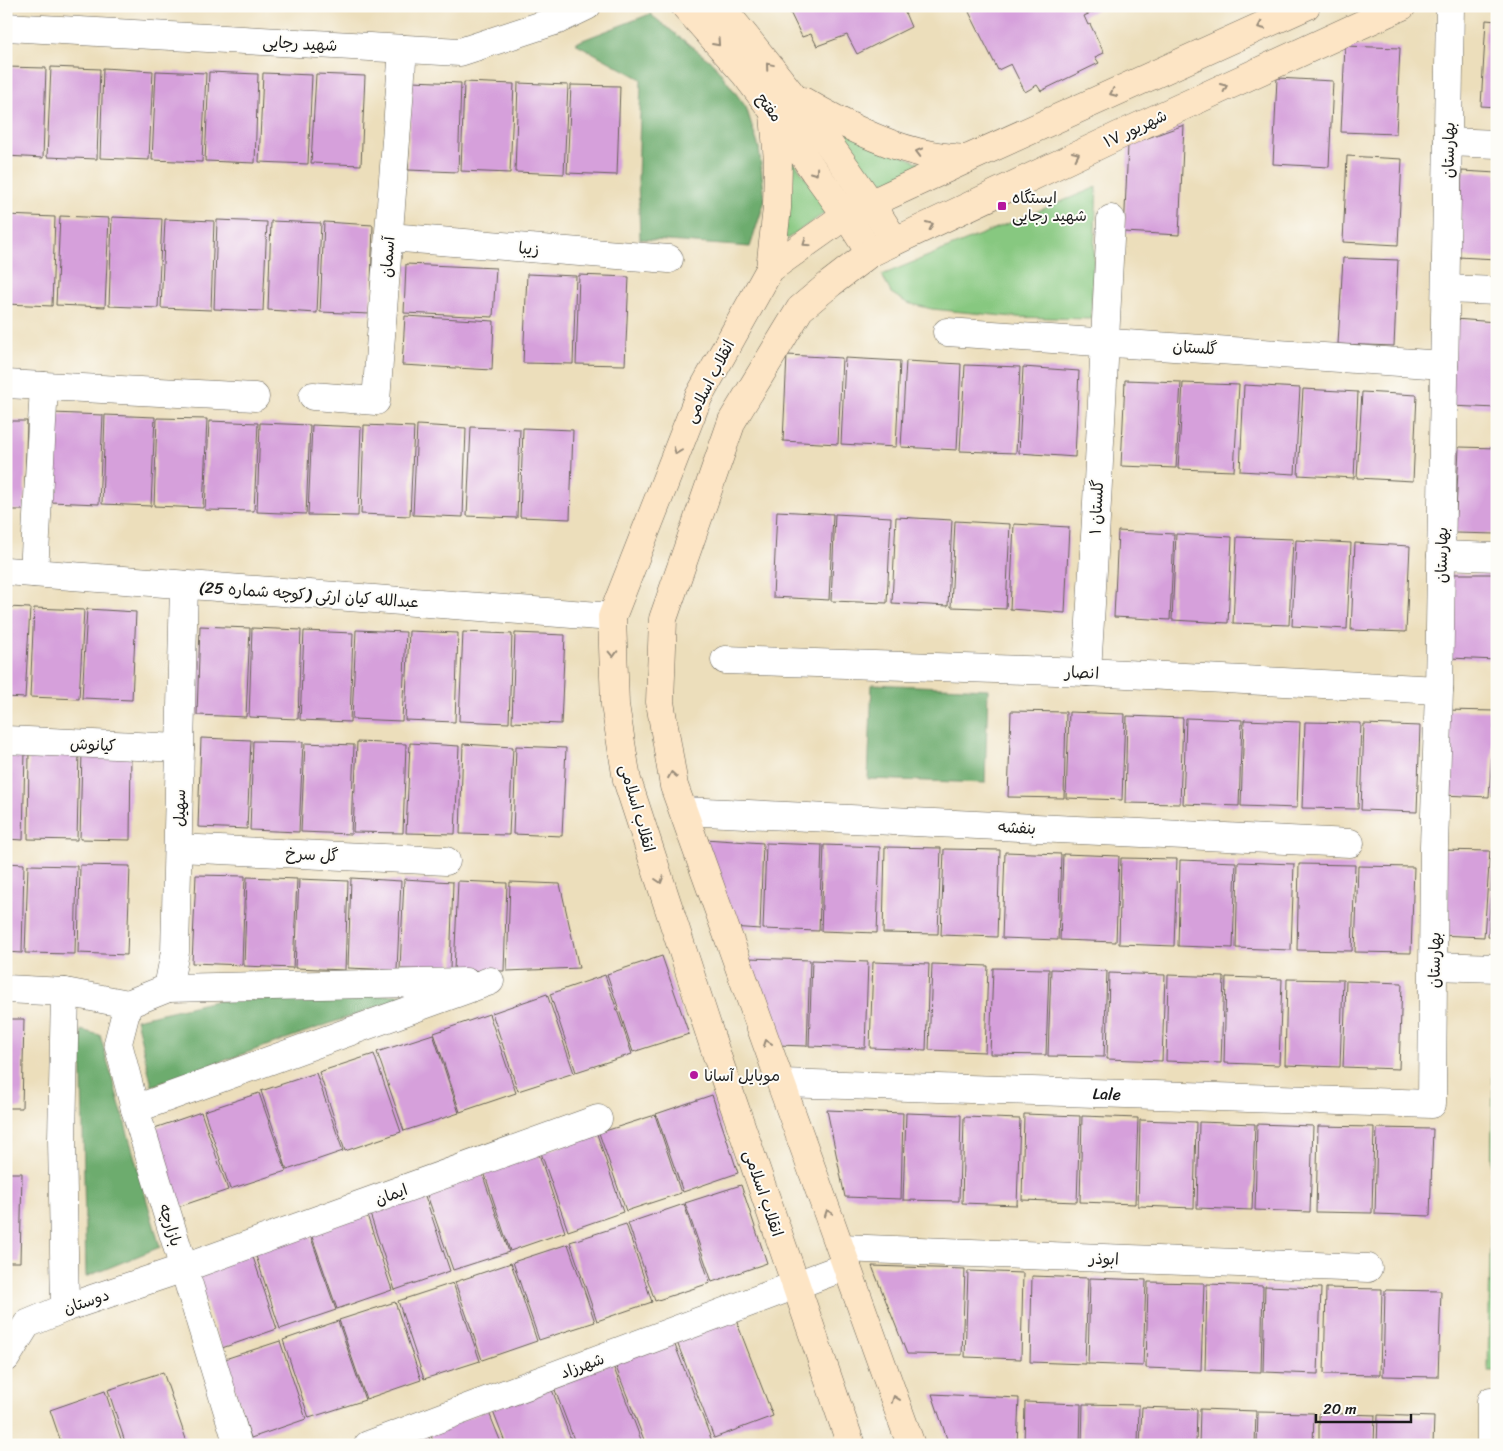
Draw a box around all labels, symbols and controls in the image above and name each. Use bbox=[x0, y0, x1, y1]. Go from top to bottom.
one-way arrow bbox=[1257, 20, 1266, 31]
street label: شهید رجایی bbox=[262, 27, 338, 60]
one-way arrow bbox=[712, 37, 721, 46]
one-way arrow bbox=[766, 63, 775, 72]
one-way arrow bbox=[1219, 83, 1228, 94]
street label: مفتح bbox=[749, 86, 790, 128]
one-way arrow bbox=[1109, 86, 1118, 97]
street label: ۱۷ شهریور bbox=[1098, 101, 1172, 156]
street label: بهارستان bbox=[1434, 122, 1463, 178]
one-way arrow bbox=[914, 147, 923, 158]
one-way arrow bbox=[1071, 152, 1080, 162]
one-way arrow bbox=[809, 166, 818, 176]
place label: ایستگاه شهید رجایی bbox=[1012, 183, 1087, 230]
marker: ایستگاه شهید رجایی bbox=[996, 200, 1008, 212]
one-way arrow bbox=[924, 221, 933, 231]
street label: زیبا bbox=[517, 233, 541, 264]
street label: آسمان bbox=[372, 234, 403, 279]
one-way arrow bbox=[803, 237, 812, 246]
street label: گلستان bbox=[1172, 331, 1218, 364]
street label: انقلاب اسلامی bbox=[676, 334, 743, 428]
one-way arrow bbox=[672, 446, 683, 455]
street label: گلستان ۱ bbox=[1081, 479, 1112, 535]
street label: بهارستان bbox=[1427, 527, 1456, 583]
street label: عبدالله کیان ارثی (کوچه شماره 25) bbox=[198, 572, 420, 617]
one-way arrow bbox=[608, 650, 619, 658]
street label: انصار bbox=[1062, 657, 1100, 688]
street label: کیانوش bbox=[69, 729, 117, 760]
street label: انقلاب اسلامی bbox=[611, 761, 664, 856]
one-way arrow bbox=[668, 771, 678, 779]
street label: سهیل bbox=[165, 789, 194, 827]
street label: بنفشه bbox=[997, 812, 1037, 843]
street label: گل سرخ bbox=[285, 839, 339, 870]
one-way arrow bbox=[654, 876, 664, 884]
street label: بهارستان bbox=[1420, 932, 1449, 988]
one-way arrow bbox=[763, 1040, 773, 1048]
place label: موبایل آسانا bbox=[704, 1061, 780, 1090]
marker: موبایل آسانا bbox=[688, 1069, 700, 1081]
street label: Lale bbox=[1092, 1079, 1121, 1109]
street label: انقلاب اسلامی bbox=[735, 1146, 792, 1241]
street label: ایمان bbox=[371, 1175, 412, 1214]
street label: بازارچه bbox=[150, 1200, 191, 1250]
one-way arrow bbox=[824, 1209, 834, 1218]
street label: ابوذر bbox=[1087, 1243, 1119, 1274]
street label: دوستان bbox=[59, 1280, 113, 1323]
street label: شهرزاد bbox=[556, 1344, 608, 1387]
scale bar bbox=[1316, 1391, 1410, 1423]
one-way arrow bbox=[891, 1395, 901, 1404]
text: 20 m bbox=[1323, 1396, 1357, 1422]

